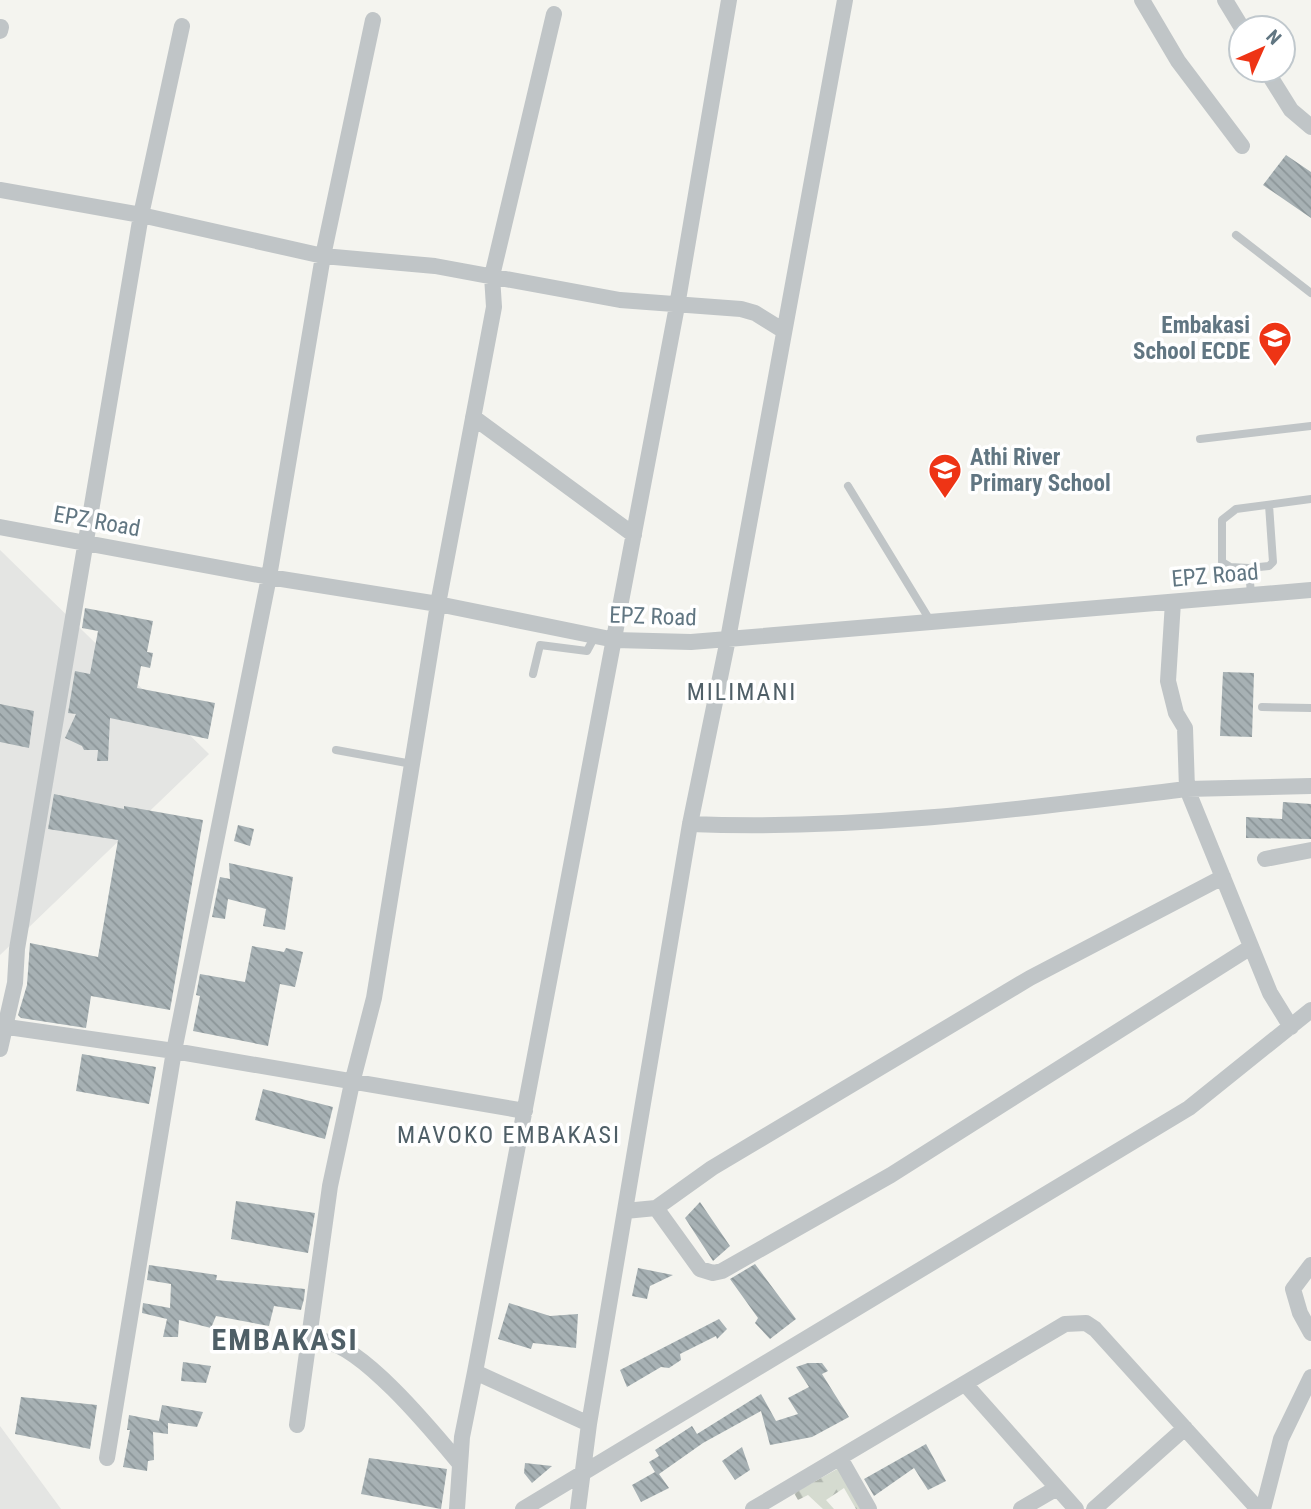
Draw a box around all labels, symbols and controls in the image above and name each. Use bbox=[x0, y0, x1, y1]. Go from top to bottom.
north arrow bbox=[1227, 14, 1297, 84]
text: N bbox=[1261, 25, 1286, 50]
place label: Embakasi School ECDE bbox=[1133, 312, 1250, 365]
school or university icon: Embakasi School ECDE bbox=[1256, 319, 1294, 368]
place label: Athi River Primary School bbox=[970, 444, 1111, 497]
school or university icon: Athi River Primary School bbox=[926, 451, 964, 500]
street label: EPZ Road bbox=[52, 501, 142, 542]
street label: EPZ Road bbox=[1170, 558, 1260, 593]
street label: EPZ Road bbox=[609, 601, 697, 632]
district label: MILIMANI bbox=[687, 678, 797, 706]
district label: MAVOKO EMBAKASI bbox=[397, 1121, 621, 1149]
district label: EMBAKASI bbox=[211, 1322, 359, 1357]

